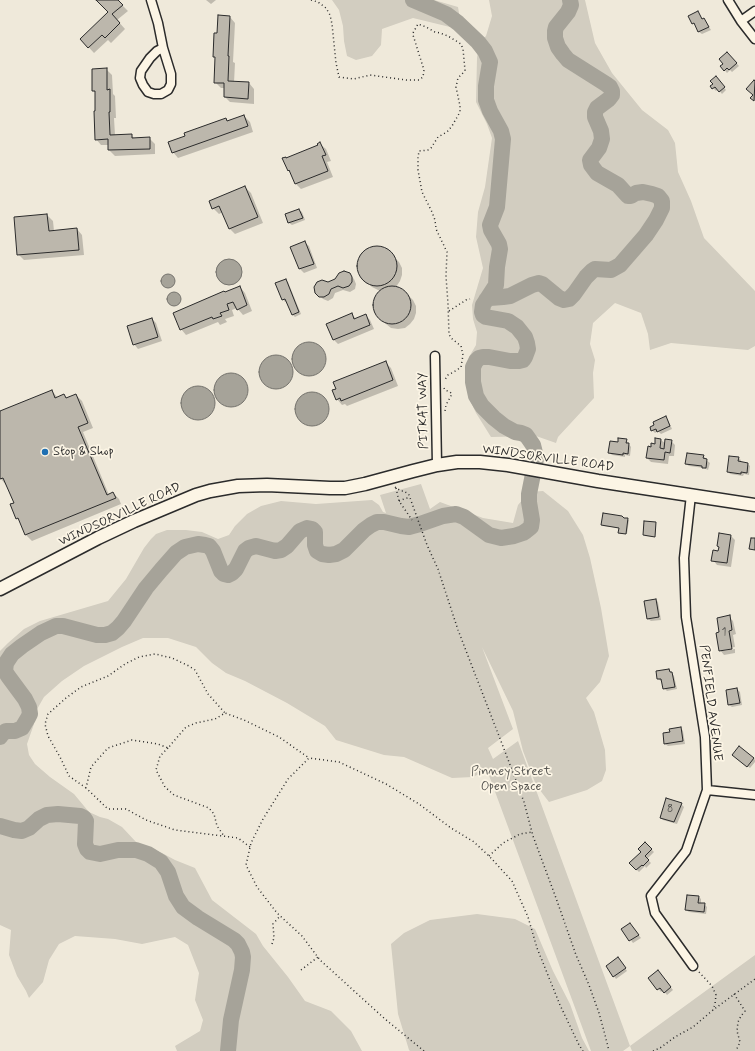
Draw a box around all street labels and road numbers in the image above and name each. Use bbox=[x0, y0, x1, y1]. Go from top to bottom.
street label: PITKAT WAY bbox=[416, 372, 432, 450]
street label: WINDSORVILLE ROAD bbox=[481, 442, 615, 476]
street label: WINDSORVILLE ROAD bbox=[57, 480, 183, 550]
street label: PENFIELD AVENUE bbox=[695, 644, 725, 762]

